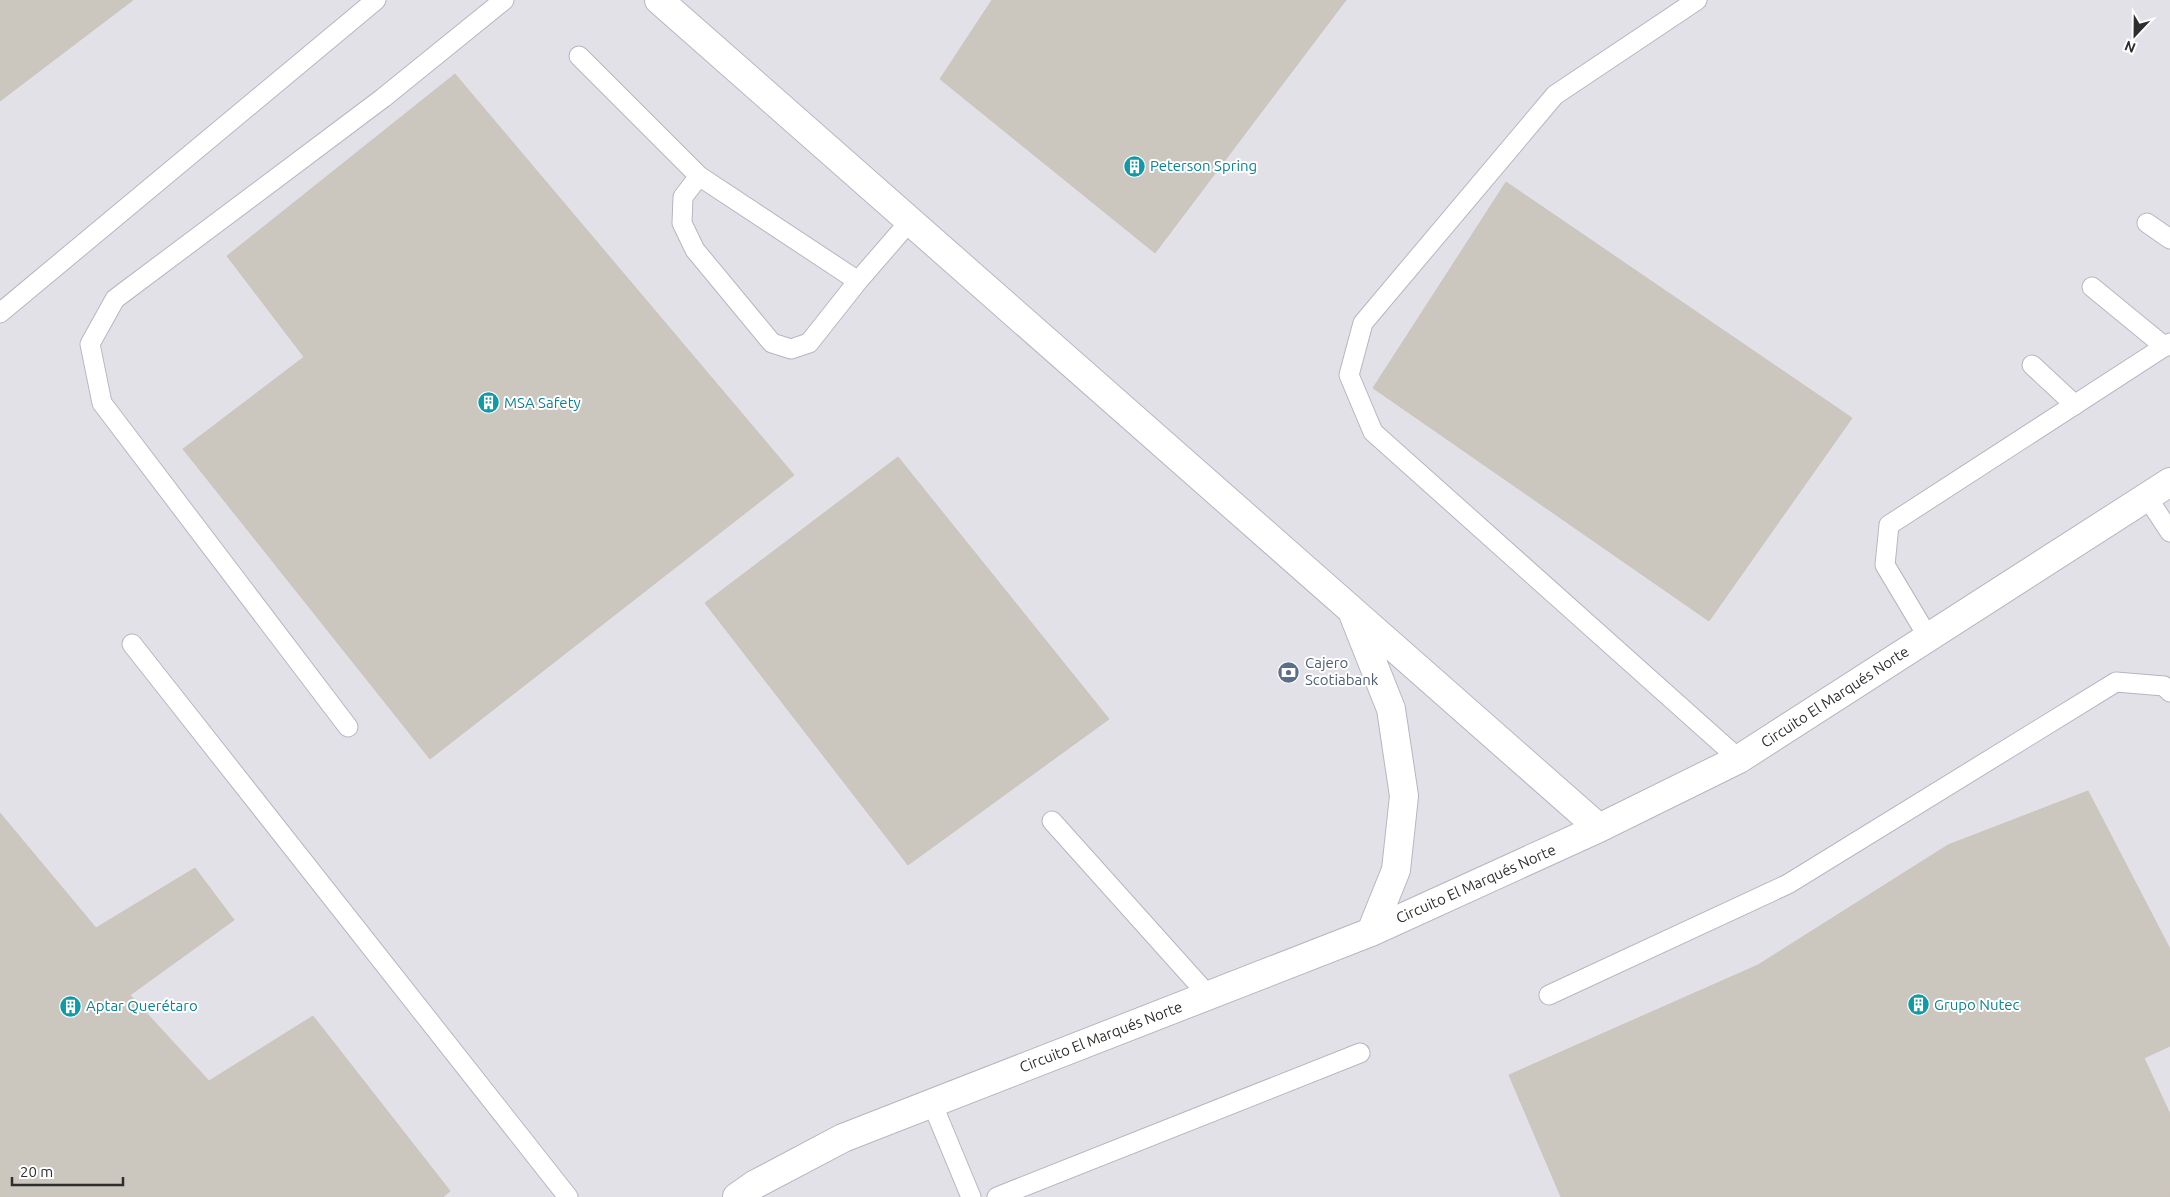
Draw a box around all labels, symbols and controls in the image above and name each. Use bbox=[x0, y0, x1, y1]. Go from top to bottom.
north arrow bbox=[2110, 10, 2160, 60]
text: N bbox=[2122, 38, 2138, 56]
building icon: Peterson Spring bbox=[1122, 154, 1146, 178]
place label: Peterson Spring bbox=[1150, 157, 1257, 174]
building icon: MSA Safety bbox=[476, 391, 500, 415]
place label: MSA Safety bbox=[504, 394, 581, 411]
street label: Circuito El Marqués Norte bbox=[1758, 642, 1912, 751]
place label: Cajero Scotiabank bbox=[1305, 654, 1379, 688]
bank icon: Cajero Scotiabank bbox=[1277, 660, 1301, 684]
street label: Circuito El Marqués Norte bbox=[1393, 841, 1558, 926]
building icon: Grupo Nutec bbox=[1906, 993, 1930, 1017]
building icon: Aptar Querétaro bbox=[58, 994, 82, 1018]
place label: Grupo Nutec bbox=[1934, 996, 2020, 1013]
place label: Aptar Querétaro bbox=[86, 997, 198, 1014]
street label: Circuito El Marqués Norte bbox=[1017, 998, 1185, 1075]
scale bar bbox=[12, 1154, 124, 1186]
text: 20 m bbox=[20, 1163, 53, 1180]

